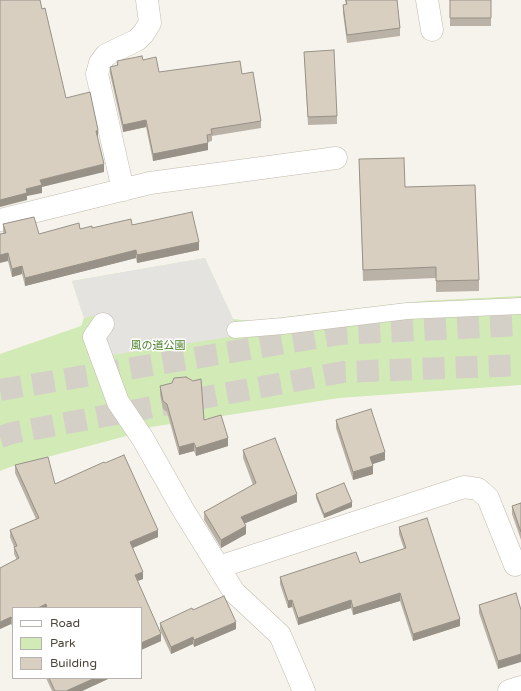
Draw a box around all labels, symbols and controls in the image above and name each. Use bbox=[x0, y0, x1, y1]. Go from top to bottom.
park label: 風の道公園 bbox=[131, 339, 185, 353]
legend bbox=[12, 607, 142, 679]
text: Road bbox=[50, 616, 80, 630]
text: Park bbox=[50, 636, 76, 650]
text: Building bbox=[50, 656, 97, 670]

